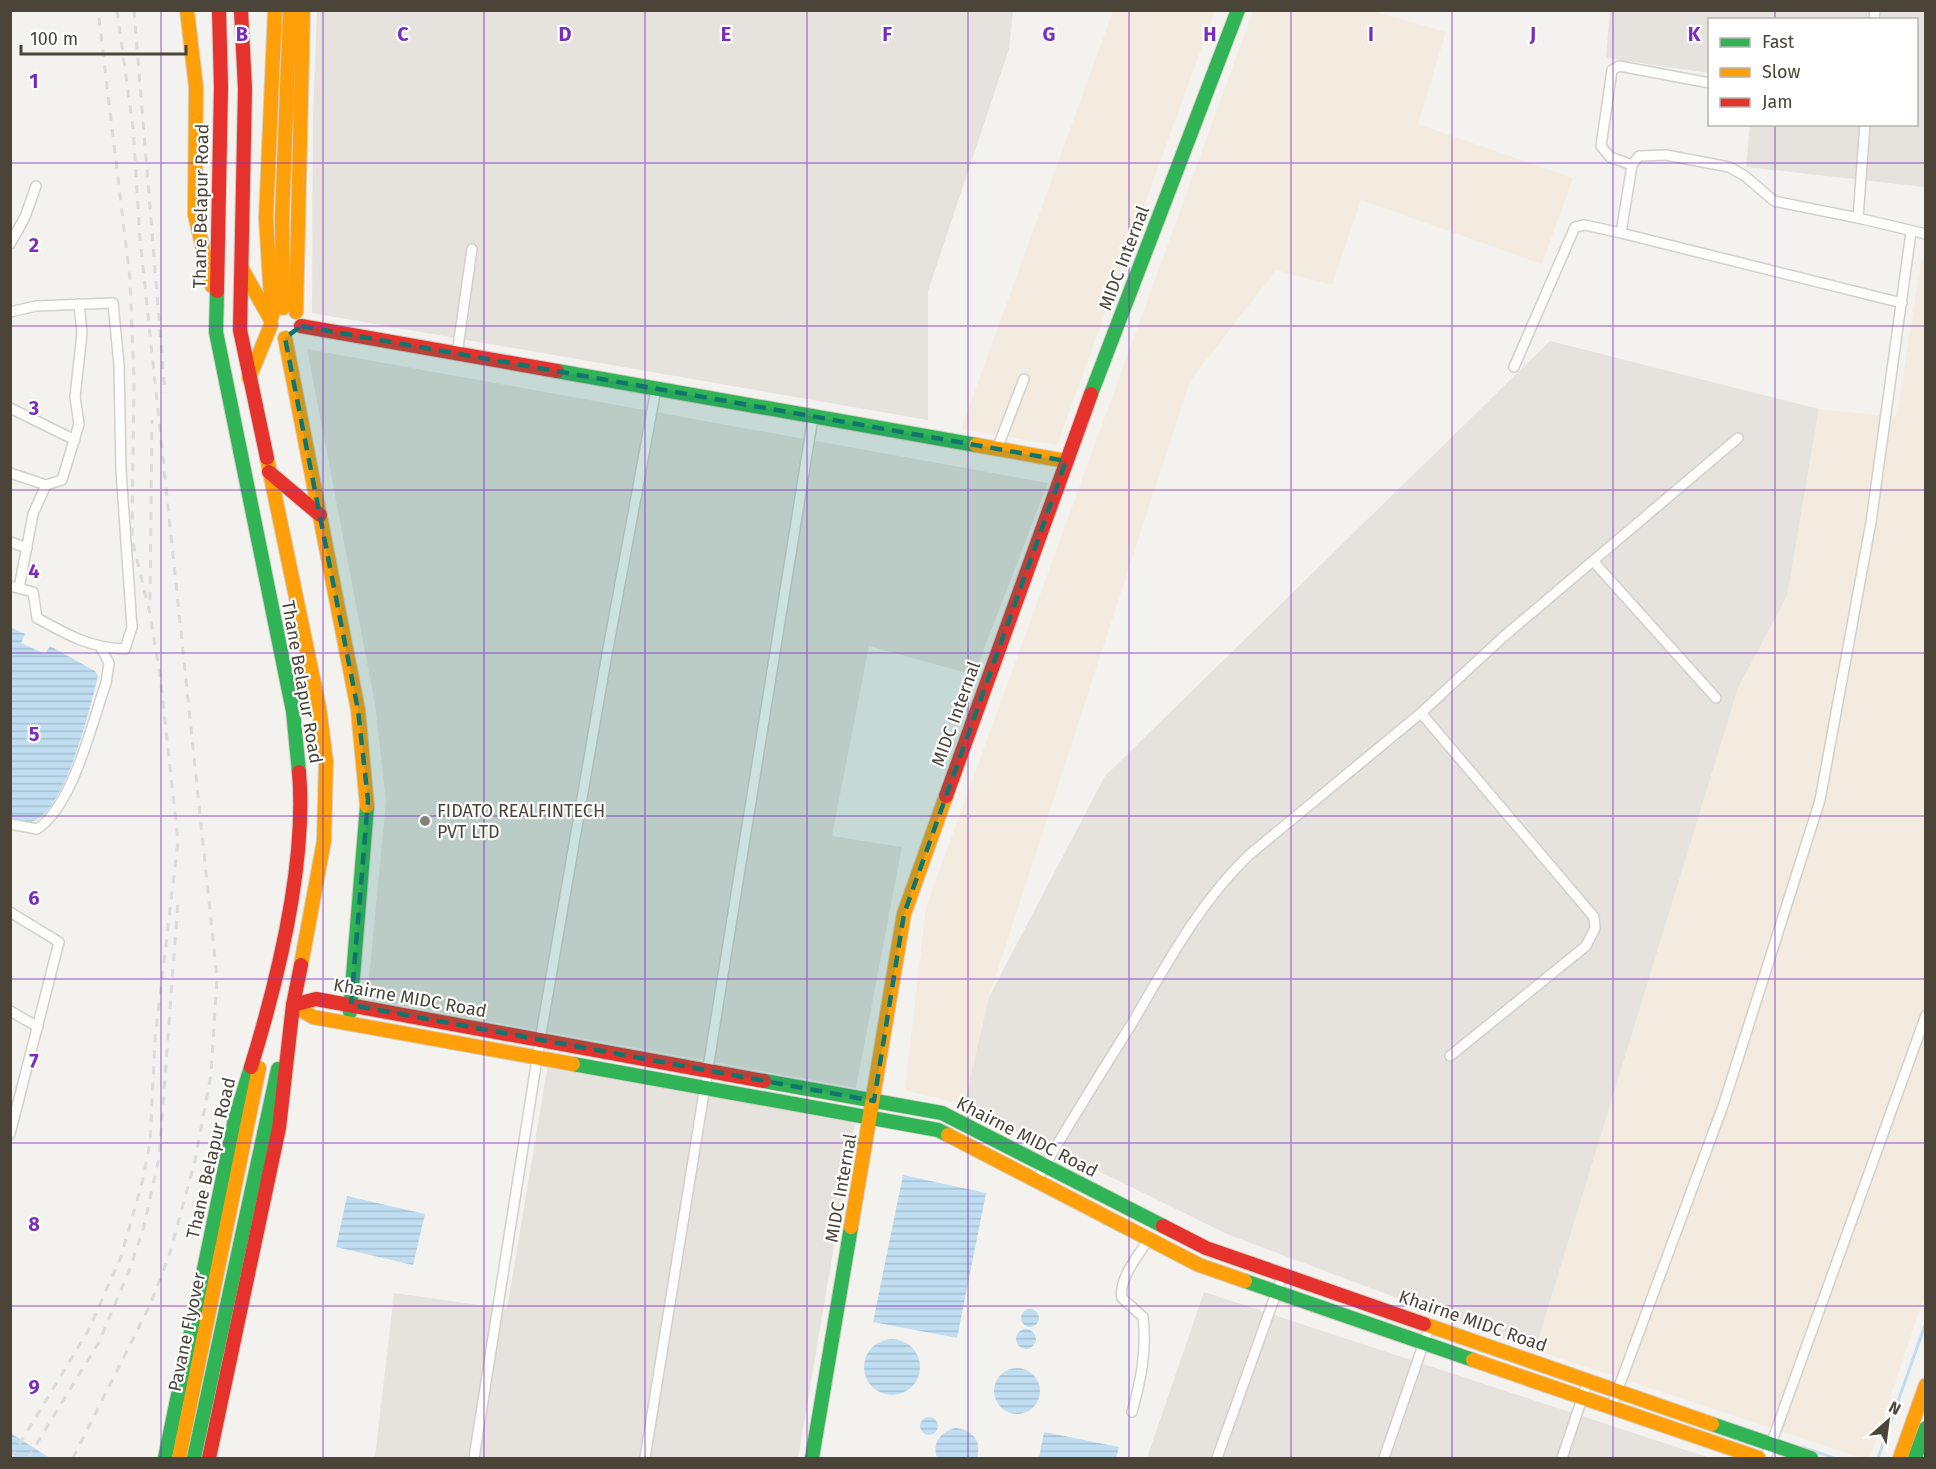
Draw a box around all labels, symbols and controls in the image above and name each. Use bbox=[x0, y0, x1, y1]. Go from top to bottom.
scale bar bbox=[21, 18, 186, 56]
legend bbox=[1708, 18, 1918, 126]
text: B bbox=[236, 22, 248, 46]
text: C bbox=[397, 22, 409, 46]
text: D bbox=[558, 22, 572, 46]
text: E bbox=[721, 22, 731, 46]
text: F bbox=[882, 22, 892, 46]
text: G bbox=[1043, 22, 1055, 46]
text: H bbox=[1203, 22, 1217, 46]
text: I bbox=[1368, 22, 1374, 46]
text: J bbox=[1529, 22, 1536, 46]
text: K bbox=[1688, 22, 1701, 46]
text: 100 m bbox=[30, 28, 78, 50]
text: Fast bbox=[1762, 31, 1795, 53]
text: Slow bbox=[1762, 61, 1801, 83]
text: 1 bbox=[29, 69, 39, 93]
text: Jam bbox=[1762, 91, 1793, 113]
street label: Thane Belapur Road bbox=[189, 123, 213, 289]
street label: MIDC Internal bbox=[1094, 203, 1154, 313]
text: 2 bbox=[29, 233, 39, 257]
text: 3 bbox=[28, 396, 39, 420]
text: 4 bbox=[28, 559, 40, 583]
street label: Thane Belapur Road bbox=[277, 599, 327, 765]
street label: MIDC Internal bbox=[927, 659, 985, 769]
text: 5 bbox=[29, 722, 40, 746]
place label: FIDATO REALFINTECH PVT LTD bbox=[437, 800, 605, 843]
marker: FIDATO REALFINTECH PVT LTD bbox=[418, 814, 432, 828]
text: 6 bbox=[28, 886, 40, 910]
street label: Khairne MIDC Road bbox=[332, 974, 488, 1022]
text: 7 bbox=[29, 1049, 39, 1073]
street label: Thane Belapur Road bbox=[182, 1075, 240, 1241]
street label: Khairne MIDC Road bbox=[953, 1092, 1101, 1182]
street label: MIDC Internal bbox=[821, 1132, 861, 1244]
text: 8 bbox=[28, 1212, 40, 1236]
street label: Pavane Flyover bbox=[164, 1270, 210, 1393]
street label: Khairne MIDC Road bbox=[1396, 1285, 1550, 1357]
text: 9 bbox=[28, 1375, 40, 1399]
north arrow bbox=[1858, 1391, 1918, 1451]
text: N bbox=[1886, 1397, 1904, 1419]

